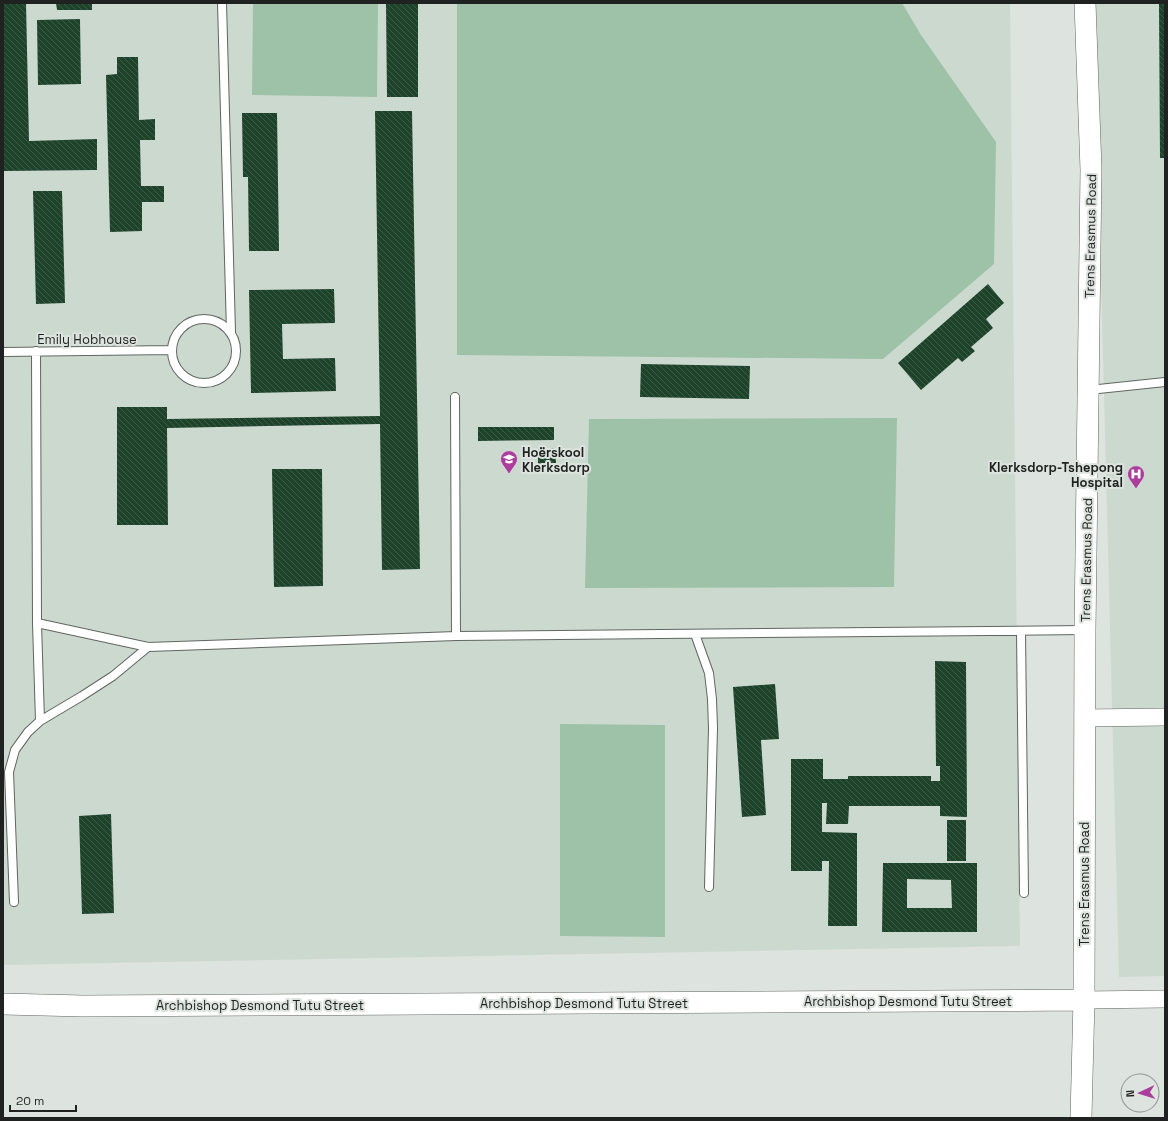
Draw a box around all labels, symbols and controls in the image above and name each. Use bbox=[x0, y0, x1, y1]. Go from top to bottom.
street label: Trens Erasmus Road bbox=[1081, 174, 1100, 298]
street label: Emily Hobhouse bbox=[37, 331, 137, 348]
place label: Hoërskool Klerksdorp bbox=[522, 444, 590, 476]
school or university icon: Hoërskool Klerksdorp bbox=[499, 449, 519, 474]
place label: Klerksdorp-Tshepong Hospital bbox=[989, 459, 1123, 491]
hospital icon: Klerksdorp-Tshepong Hospital bbox=[1126, 464, 1146, 489]
street label: Trens Erasmus Road bbox=[1077, 498, 1096, 622]
street label: Trens Erasmus Road bbox=[1076, 822, 1093, 946]
street label: Archbishop Desmond Tutu Street bbox=[804, 993, 1012, 1010]
street label: Archbishop Desmond Tutu Street bbox=[480, 995, 688, 1012]
street label: Archbishop Desmond Tutu Street bbox=[156, 997, 364, 1014]
north arrow bbox=[1120, 1073, 1160, 1113]
scale bar bbox=[10, 1087, 76, 1113]
text: N bbox=[1123, 1090, 1137, 1098]
text: 20 m bbox=[16, 1093, 44, 1109]

